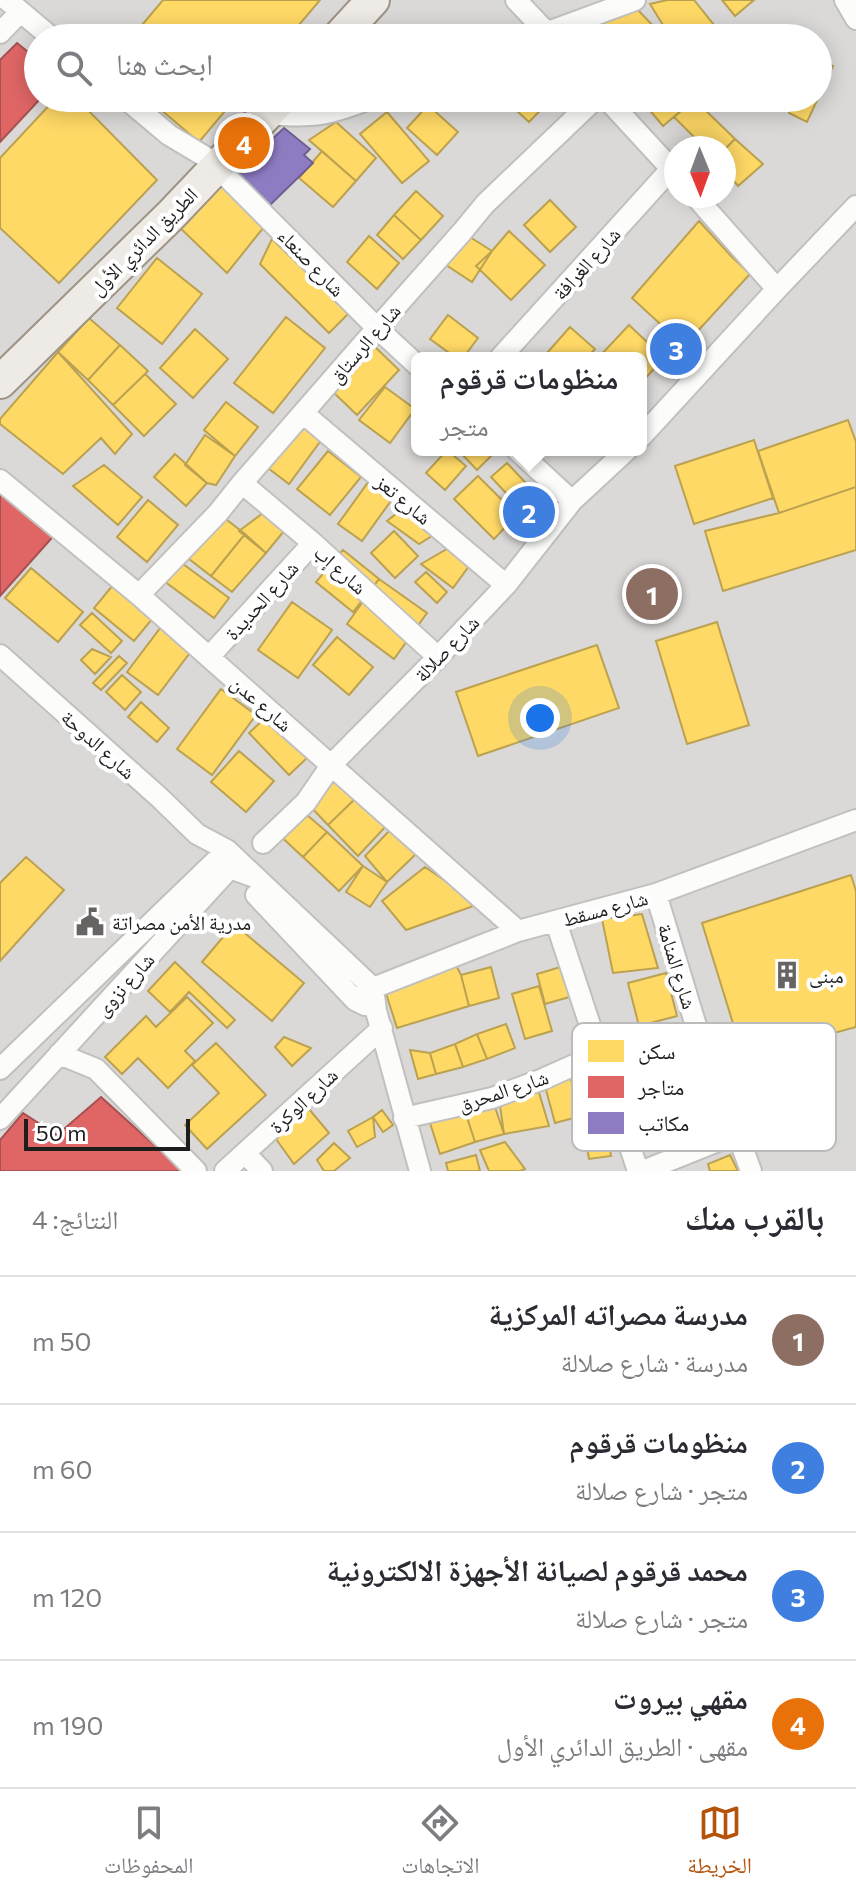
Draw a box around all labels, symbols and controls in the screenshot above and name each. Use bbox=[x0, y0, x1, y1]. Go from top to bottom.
search box bbox=[24, 24, 832, 112]
text: ابحث هنا bbox=[116, 44, 213, 81]
icon: search bbox=[52, 46, 96, 90]
pin: 4 bbox=[218, 113, 270, 173]
north arrow bbox=[664, 136, 736, 208]
street label: الطريق الدائري الأول bbox=[84, 182, 205, 303]
street label: شارع الغرافة bbox=[547, 222, 626, 306]
street label: شارع صنعاء bbox=[272, 223, 350, 302]
street label: شارع الرستاق bbox=[323, 298, 406, 389]
pin: 3 bbox=[650, 319, 702, 379]
popup bbox=[411, 352, 647, 456]
text: منظومات قرقوم bbox=[440, 358, 618, 395]
text: متجر bbox=[440, 410, 489, 441]
street label: شارع تعز bbox=[369, 468, 437, 531]
pin: 2 bbox=[503, 482, 555, 542]
street label: شارع إب bbox=[308, 539, 372, 601]
street label: شارع الحديدة bbox=[219, 555, 304, 646]
pin: 1 bbox=[626, 564, 678, 624]
street label: شارع صلالة bbox=[409, 610, 485, 688]
street label: شارع عدن bbox=[225, 670, 297, 738]
your location bbox=[520, 698, 560, 738]
street label: شارع الدوحة bbox=[56, 704, 141, 785]
street label: شارع مسقط bbox=[560, 885, 651, 933]
public building icon: مدرية الأمن مصراتة bbox=[75, 907, 105, 937]
place label: مدرية الأمن مصراتة bbox=[112, 910, 251, 935]
street label: شارع المنامة bbox=[652, 920, 702, 1012]
street label: شارع نزوى bbox=[89, 947, 160, 1022]
building icon: مبنى bbox=[772, 960, 802, 990]
place label: مبنى bbox=[809, 963, 844, 988]
legend bbox=[572, 1023, 836, 1151]
text: سكن bbox=[638, 1037, 675, 1065]
street label: شارع الوكرة bbox=[264, 1062, 344, 1139]
street label: شارع المحرق bbox=[455, 1064, 552, 1118]
text: متاجر bbox=[637, 1073, 684, 1100]
text: مكاتب bbox=[638, 1109, 689, 1136]
scale bar bbox=[24, 1115, 190, 1151]
text: 50 m bbox=[36, 1119, 86, 1146]
text: بالقرب منك bbox=[685, 1195, 824, 1237]
text: النتائج: 4 bbox=[32, 1203, 118, 1234]
text: مدرسة مصراته المركزية bbox=[489, 1294, 748, 1331]
text: 50 m bbox=[32, 1325, 92, 1356]
text: 1 bbox=[792, 1325, 804, 1356]
text: مدرسة · شارع صلالة bbox=[561, 1346, 748, 1377]
text: منظومات قرقوم bbox=[569, 1422, 748, 1459]
text: 60 m bbox=[32, 1453, 92, 1484]
text: 2 bbox=[791, 1453, 805, 1484]
text: متجر · شارع صلالة bbox=[575, 1474, 748, 1505]
text: محمد قرقوم لصيانة الأجهزة الالكترونية bbox=[327, 1550, 748, 1587]
text: 120 m bbox=[32, 1581, 102, 1612]
text: 3 bbox=[790, 1581, 806, 1612]
text: متجر · شارع صلالة bbox=[575, 1602, 748, 1633]
text: مقهي بيروت bbox=[613, 1678, 748, 1715]
text: 190 m bbox=[32, 1709, 104, 1740]
text: 4 bbox=[790, 1709, 806, 1740]
text: مقهى · الطريق الدائري الأول bbox=[497, 1730, 748, 1761]
tab: المحفوظات bbox=[104, 1801, 193, 1887]
tab: الاتجاهات bbox=[401, 1801, 479, 1887]
tab: الخريطة bbox=[687, 1801, 752, 1887]

